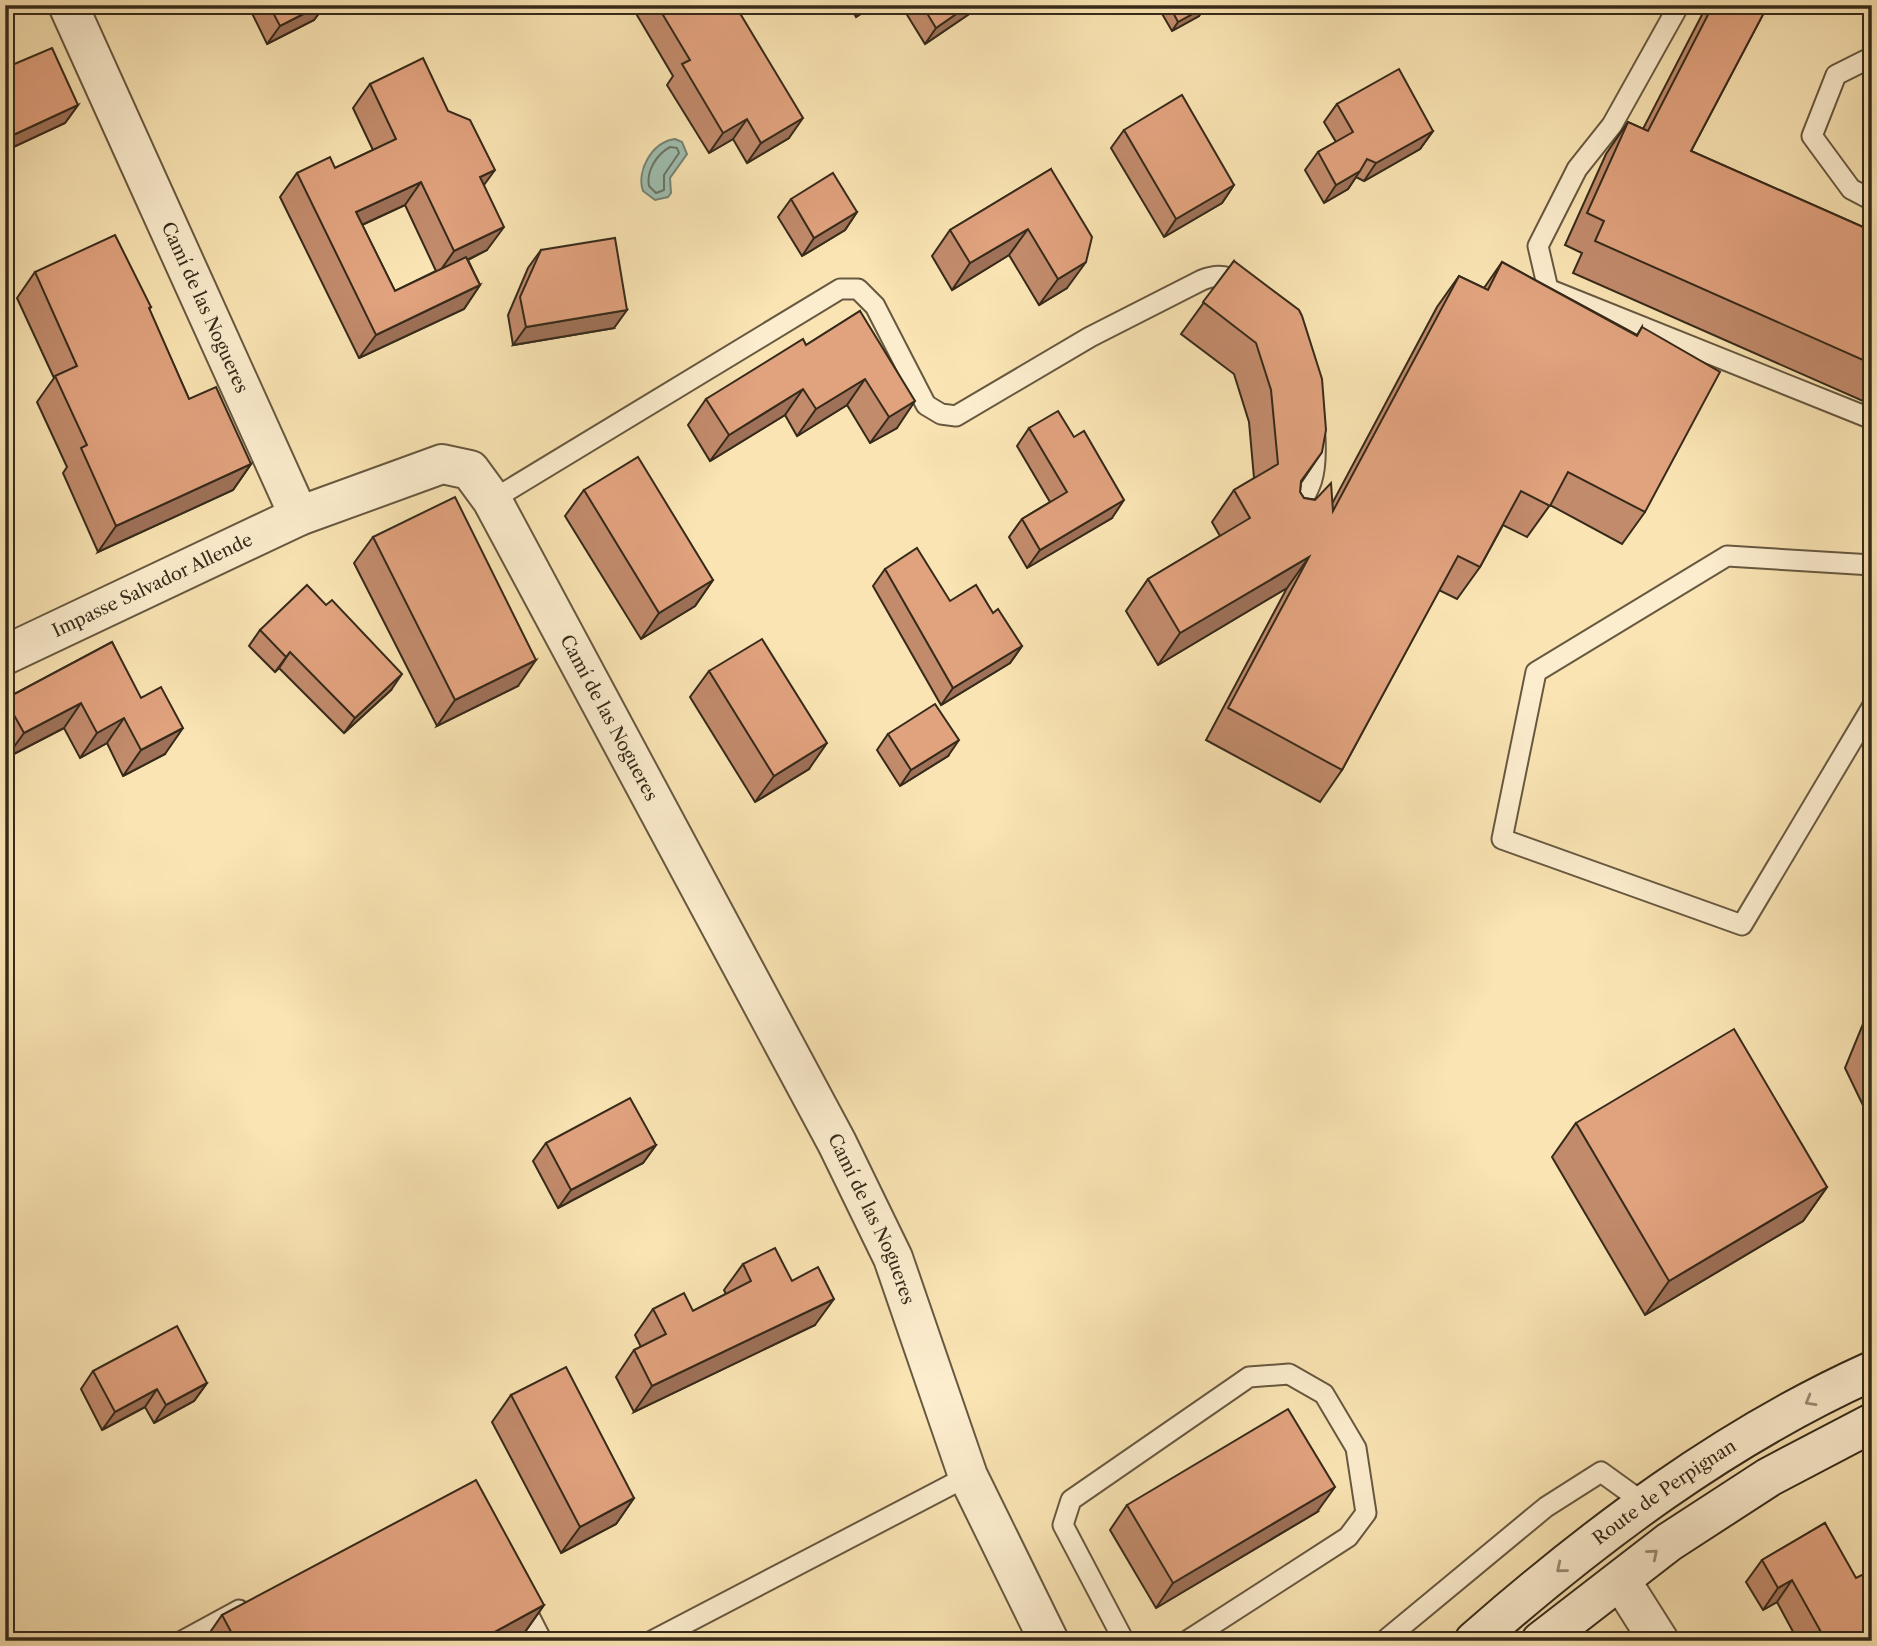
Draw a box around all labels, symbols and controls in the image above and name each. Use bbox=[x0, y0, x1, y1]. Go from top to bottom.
street label: Camí de las Nogueres bbox=[157, 219, 253, 396]
street label: Impasse Salvador Allende bbox=[49, 529, 256, 642]
street label: Camí de las Nogueres bbox=[555, 631, 662, 805]
street label: Camí de las Nogueres bbox=[823, 1130, 919, 1307]
one-way arrow bbox=[1805, 1392, 1818, 1405]
street label: Route de Perpignan bbox=[1589, 1435, 1740, 1550]
one-way arrow bbox=[1645, 1550, 1658, 1562]
one-way arrow bbox=[1557, 1560, 1569, 1573]

